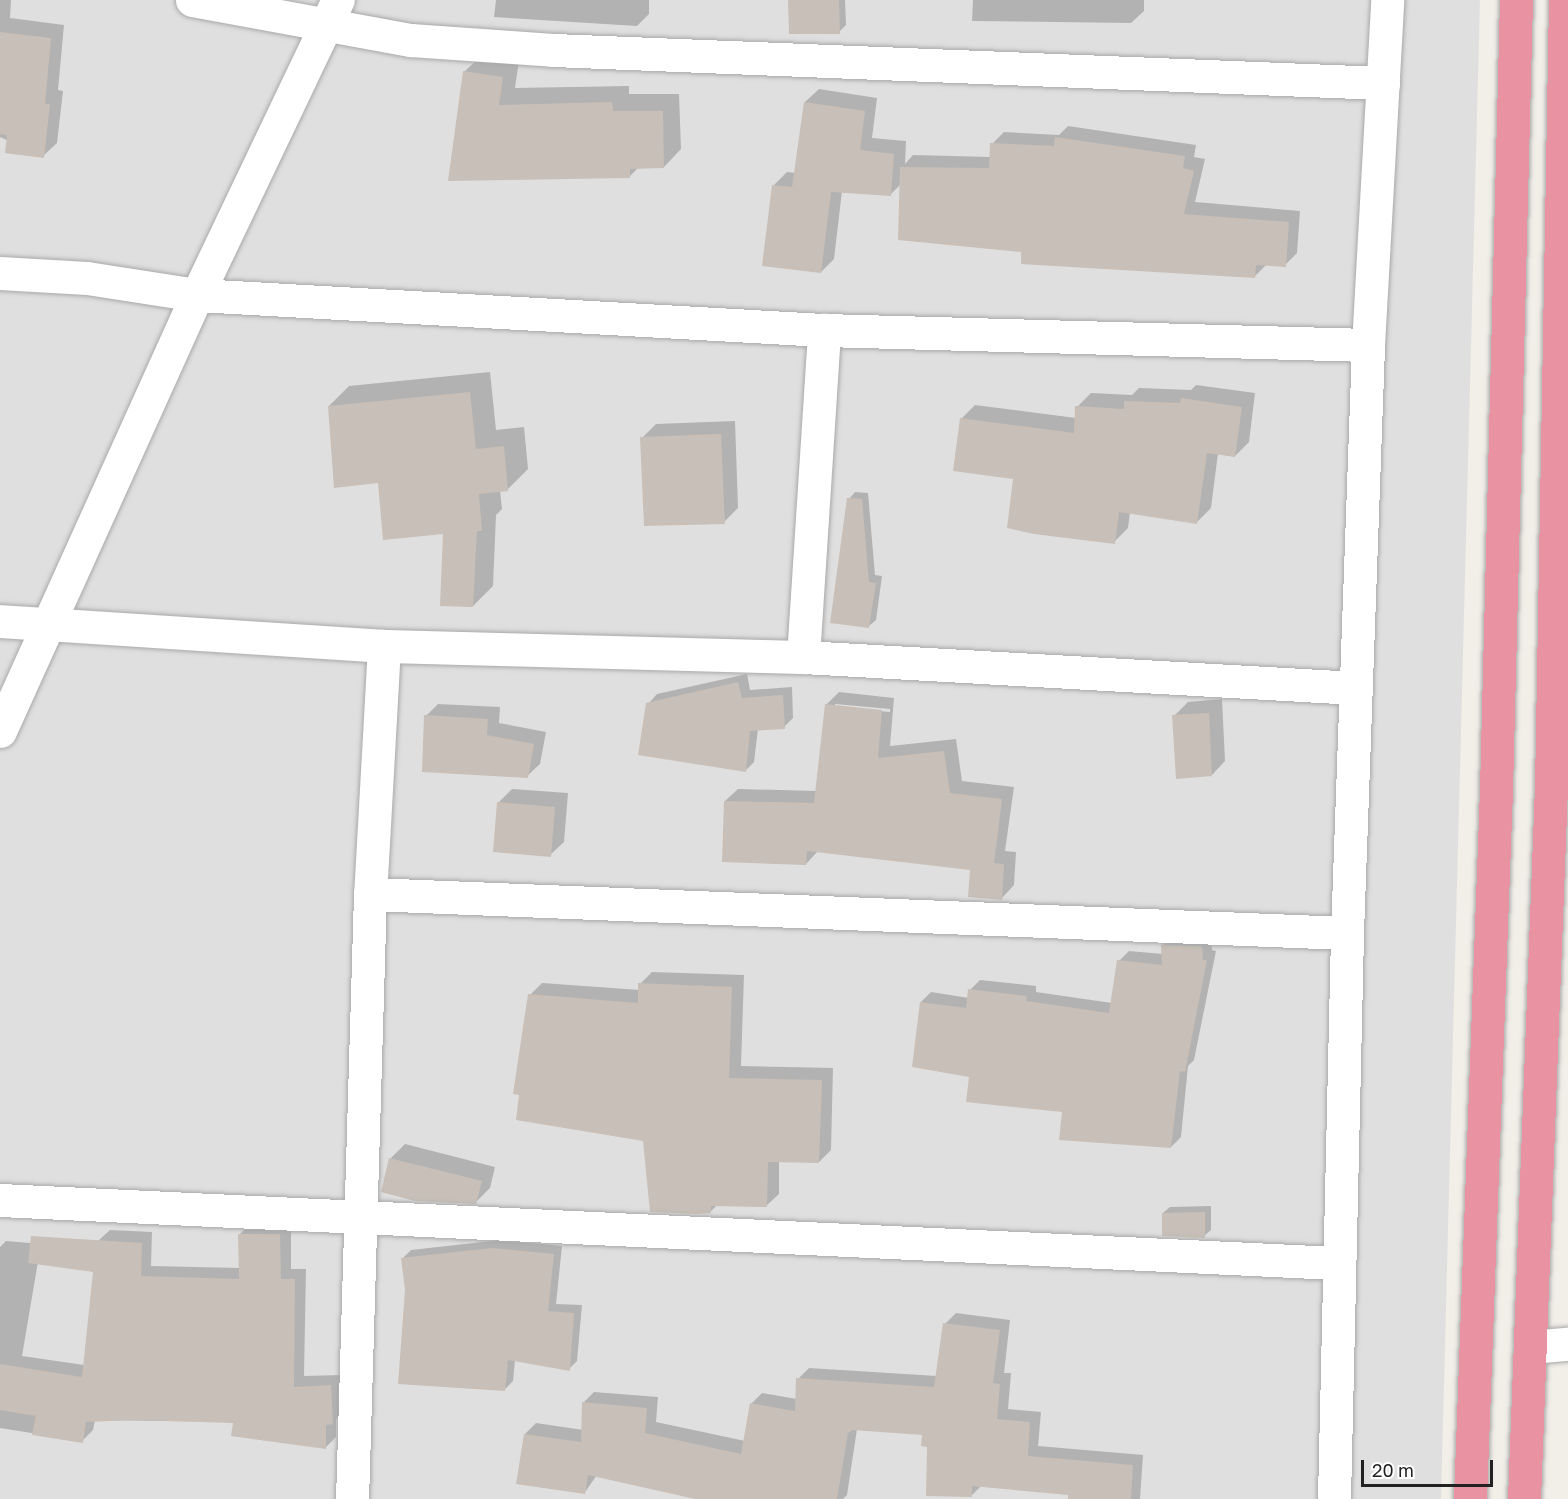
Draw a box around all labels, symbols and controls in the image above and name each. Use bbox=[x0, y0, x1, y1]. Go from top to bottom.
scale bar bbox=[1364, 1448, 1496, 1486]
text: 20 m bbox=[1372, 1459, 1414, 1481]

